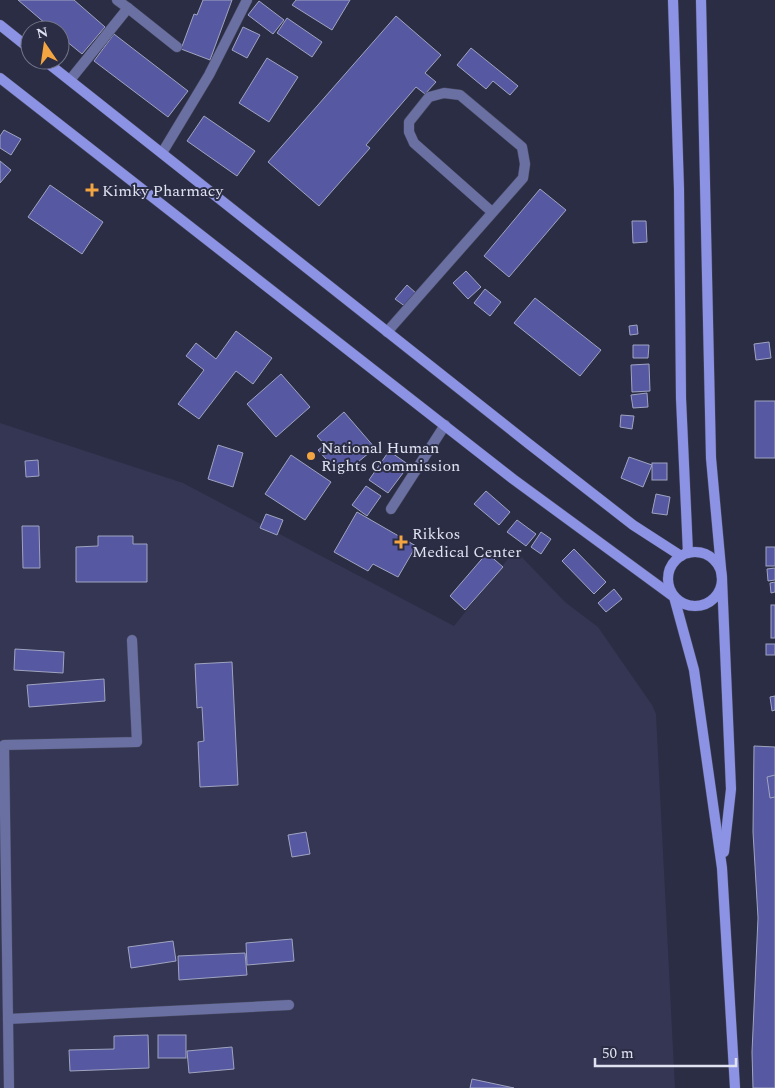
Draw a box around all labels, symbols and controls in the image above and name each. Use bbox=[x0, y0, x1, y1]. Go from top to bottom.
north arrow bbox=[20, 20, 70, 70]
text: N bbox=[34, 21, 50, 44]
place label: Kimky Pharmacy bbox=[102, 179, 225, 203]
marker: Kimky Pharmacy bbox=[86, 184, 98, 196]
place label: National Human Rights Commission bbox=[321, 436, 460, 478]
marker: National Human Rights Commission bbox=[305, 450, 317, 462]
place label: Rikkos Medical Center bbox=[412, 522, 522, 564]
marker: Rikkos Medical Center bbox=[394, 535, 408, 549]
scale bar bbox=[595, 1036, 736, 1068]
text: 50 m bbox=[602, 1042, 634, 1065]

